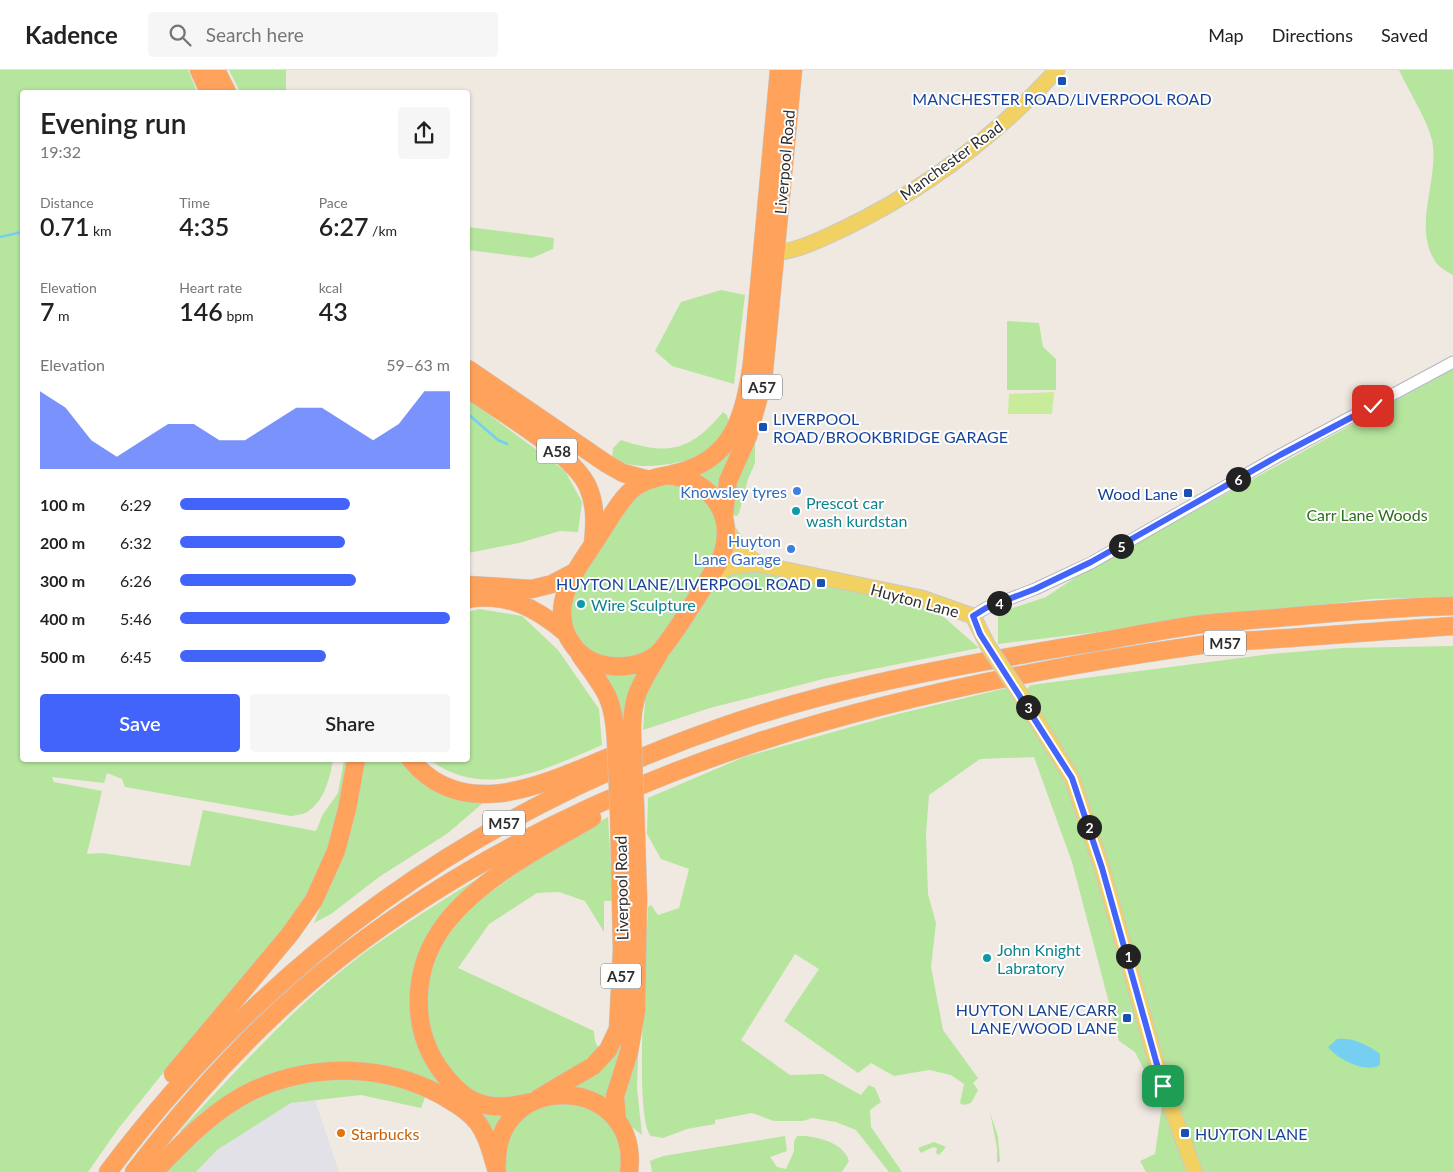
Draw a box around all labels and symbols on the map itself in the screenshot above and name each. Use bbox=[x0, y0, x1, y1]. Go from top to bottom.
marker: MANCHESTER ROAD/LIVERPOOL ROAD bbox=[1056, 75, 1068, 87]
place label: MANCHESTER ROAD/LIVERPOOL ROAD bbox=[912, 89, 1212, 108]
street label: Liverpool Road bbox=[770, 109, 798, 215]
street label: Manchester Road bbox=[896, 116, 1006, 204]
road number: A57 bbox=[742, 374, 782, 400]
pin bbox=[1352, 385, 1394, 427]
place label: LIVERPOOL ROAD/BROOKBRIDGE GARAGE bbox=[773, 409, 1008, 446]
marker: LIVERPOOL ROAD/BROOKBRIDGE GARAGE bbox=[757, 421, 769, 433]
road number: A58 bbox=[537, 438, 577, 464]
pin: 6 bbox=[1226, 466, 1250, 492]
place label: Knowsley tyres bbox=[680, 482, 787, 501]
place label: Wood Lane bbox=[1098, 484, 1178, 503]
marker: Knowsley tyres bbox=[791, 485, 803, 497]
marker: Wood Lane bbox=[1182, 487, 1194, 499]
place label: Prescot car wash kurdstan bbox=[806, 493, 907, 530]
marker: Prescot car wash kurdstan bbox=[790, 505, 802, 517]
park label: Carr Lane Woods bbox=[1306, 505, 1428, 524]
place label: Huyton Lane Garage bbox=[693, 531, 781, 568]
pin: 5 bbox=[1108, 534, 1134, 558]
marker: Huyton Lane Garage bbox=[785, 543, 797, 555]
place label: HUYTON LANE/LIVERPOOL ROAD bbox=[556, 574, 811, 593]
marker: HUYTON LANE/LIVERPOOL ROAD bbox=[815, 577, 827, 589]
street label: Huyton Lane bbox=[869, 579, 961, 621]
pin: 4 bbox=[986, 590, 1012, 616]
place label: Wire Sculpture bbox=[591, 595, 696, 614]
marker: Wire Sculpture bbox=[575, 598, 587, 610]
road number: M57 bbox=[1204, 630, 1246, 656]
pin: 3 bbox=[1016, 694, 1040, 720]
road number: M57 bbox=[483, 810, 525, 836]
pin: 2 bbox=[1076, 814, 1102, 840]
street label: Liverpool Road bbox=[611, 835, 631, 941]
place label: John Knight Labratory bbox=[997, 940, 1081, 977]
pin: 1 bbox=[1116, 944, 1140, 968]
marker: John Knight Labratory bbox=[981, 952, 993, 964]
road number: A57 bbox=[601, 964, 641, 988]
place label: HUYTON LANE/CARR LANE/WOOD LANE bbox=[956, 1000, 1117, 1037]
marker: HUYTON LANE/CARR LANE/WOOD LANE bbox=[1121, 1012, 1133, 1024]
pin bbox=[1142, 1065, 1184, 1107]
place label: Starbucks bbox=[351, 1124, 419, 1143]
place label: HUYTON LANE bbox=[1195, 1124, 1308, 1143]
marker: Starbucks bbox=[335, 1127, 347, 1139]
marker: HUYTON LANE bbox=[1179, 1127, 1191, 1139]

